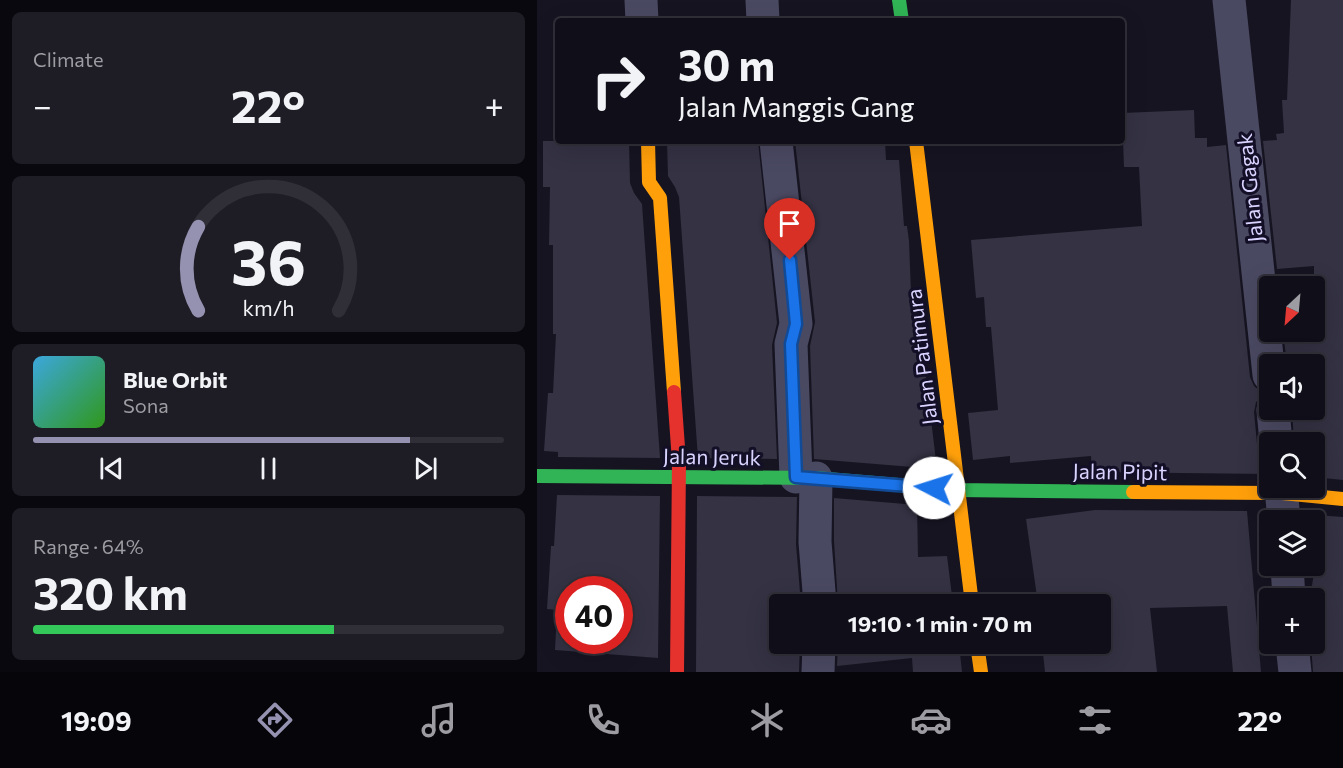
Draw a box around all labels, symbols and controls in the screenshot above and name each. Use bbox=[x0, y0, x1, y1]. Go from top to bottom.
text: 30 m bbox=[678, 38, 775, 90]
icon: right bbox=[579, 42, 657, 120]
text: Climate bbox=[33, 47, 103, 71]
text: 22° bbox=[231, 77, 305, 132]
text: − bbox=[33, 84, 52, 125]
text: + bbox=[485, 84, 504, 125]
text: Jalan Manggis Gang bbox=[678, 90, 914, 123]
street label: Jalan Gagak bbox=[1231, 132, 1267, 244]
pin bbox=[764, 198, 815, 260]
icon: arrive bbox=[773, 207, 806, 240]
text: 36 bbox=[231, 222, 306, 298]
north arrow bbox=[1259, 276, 1325, 342]
map controls bbox=[1259, 276, 1325, 654]
street label: Jalan Patimura bbox=[900, 288, 942, 426]
text: km/h bbox=[242, 294, 295, 320]
button: sound bbox=[1259, 354, 1325, 420]
text: Blue Orbit bbox=[123, 366, 227, 393]
text: Sona bbox=[123, 393, 169, 417]
button: search bbox=[1259, 432, 1325, 498]
street label: Jalan Jeruk bbox=[663, 443, 761, 469]
icon: previous bbox=[95, 452, 128, 485]
icon: pause bbox=[252, 452, 285, 485]
icon: next bbox=[409, 452, 442, 485]
position arrow bbox=[902, 456, 966, 520]
street label: Jalan Pipit bbox=[1073, 458, 1167, 484]
button: layers bbox=[1259, 510, 1325, 576]
text: Range · 64% bbox=[33, 534, 144, 558]
text: 320 km bbox=[33, 564, 188, 619]
speed limit sign: 40 bbox=[555, 576, 633, 654]
button: + bbox=[1259, 588, 1325, 654]
text: 19:10 · 1 min · 70 m bbox=[848, 610, 1032, 637]
icon: directions bbox=[254, 699, 296, 741]
icon: music bbox=[418, 699, 460, 741]
icon: phone bbox=[582, 699, 624, 741]
icon: climate bbox=[746, 699, 788, 741]
icon: car bbox=[910, 699, 952, 741]
icon: filters bbox=[1074, 699, 1116, 741]
text: 19:09 bbox=[61, 704, 132, 737]
text: 22° bbox=[1238, 704, 1282, 737]

